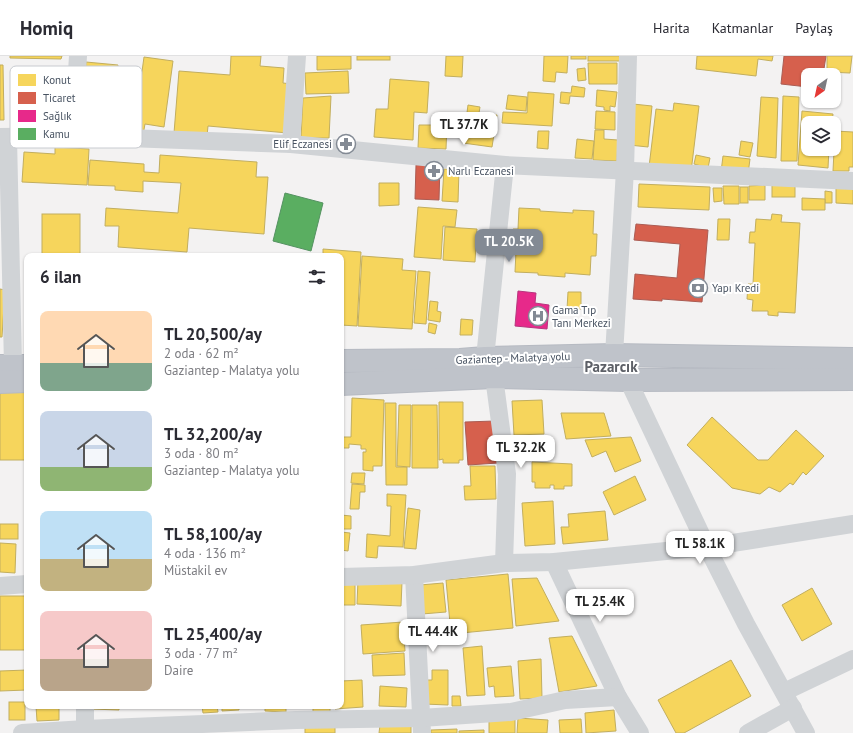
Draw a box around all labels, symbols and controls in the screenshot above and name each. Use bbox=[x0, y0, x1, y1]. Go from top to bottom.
text: Homiq bbox=[20, 16, 73, 40]
text: Harita bbox=[653, 19, 690, 37]
text: Katmanlar bbox=[712, 19, 773, 37]
text: Paylaş bbox=[795, 19, 833, 37]
legend bbox=[10, 66, 142, 148]
north arrow bbox=[801, 68, 841, 108]
map controls bbox=[801, 68, 841, 156]
text: Konut bbox=[43, 73, 71, 87]
text: Ticaret bbox=[43, 91, 76, 105]
text: Sağlık bbox=[43, 109, 72, 123]
pin: TL 37.7K bbox=[423, 112, 505, 146]
text: TL 37.7K bbox=[440, 116, 488, 133]
button: layers bbox=[801, 116, 841, 156]
text: Kamu bbox=[43, 127, 70, 141]
pharmacy icon: Elif Eczanesi bbox=[335, 133, 357, 155]
place label: Elif Eczanesi bbox=[273, 137, 332, 151]
pharmacy icon: Narlı Eczanesi bbox=[423, 160, 445, 182]
place label: Narlı Eczanesi bbox=[448, 164, 514, 178]
pin: TL 20.5K bbox=[468, 229, 550, 263]
text: TL 20.5K bbox=[484, 233, 534, 250]
text: 6 ilan bbox=[40, 266, 81, 288]
icon: filters bbox=[306, 266, 328, 288]
bank icon: Yapı Kredi bbox=[687, 277, 709, 299]
place label: Yapı Kredi bbox=[712, 281, 759, 295]
place label: Gama Tıp Tanı Merkezi bbox=[552, 303, 611, 330]
hospital icon: Gama Tıp Tanı Merkezi bbox=[527, 305, 549, 327]
text: TL 20,500/ay bbox=[164, 323, 262, 345]
icon: home bbox=[72, 327, 120, 375]
text: 2 oda · 62 m² bbox=[164, 345, 239, 362]
street label: Gaziantep - Malatya yolu bbox=[455, 349, 571, 367]
district label: Pazarcık bbox=[584, 357, 638, 376]
text: Gaziantep - Malatya yolu bbox=[164, 362, 300, 379]
text: TL 32,200/ay bbox=[164, 423, 262, 445]
icon: home bbox=[72, 427, 120, 475]
pin: TL 32.2K bbox=[480, 435, 562, 469]
text: TL 32.2K bbox=[496, 439, 546, 456]
text: 3 oda · 80 m² bbox=[164, 445, 239, 462]
text: Gaziantep - Malatya yolu bbox=[164, 462, 300, 479]
text: TL 58,100/ay bbox=[164, 523, 262, 545]
icon: home bbox=[72, 527, 120, 575]
pin: TL 58.1K bbox=[659, 531, 741, 565]
text: TL 58.1K bbox=[675, 535, 725, 552]
text: 4 oda · 136 m² bbox=[164, 545, 246, 562]
text: Müstakil ev bbox=[164, 562, 227, 579]
pin: TL 25.4K bbox=[559, 589, 641, 623]
text: TL 25.4K bbox=[575, 593, 625, 610]
pin: TL 44.4K bbox=[392, 619, 474, 653]
text: TL 25,400/ay bbox=[164, 623, 262, 645]
text: TL 44.4K bbox=[408, 623, 458, 640]
icon: home bbox=[72, 627, 120, 675]
text: 3 oda · 77 m² bbox=[164, 645, 238, 662]
text: Daire bbox=[164, 662, 193, 679]

